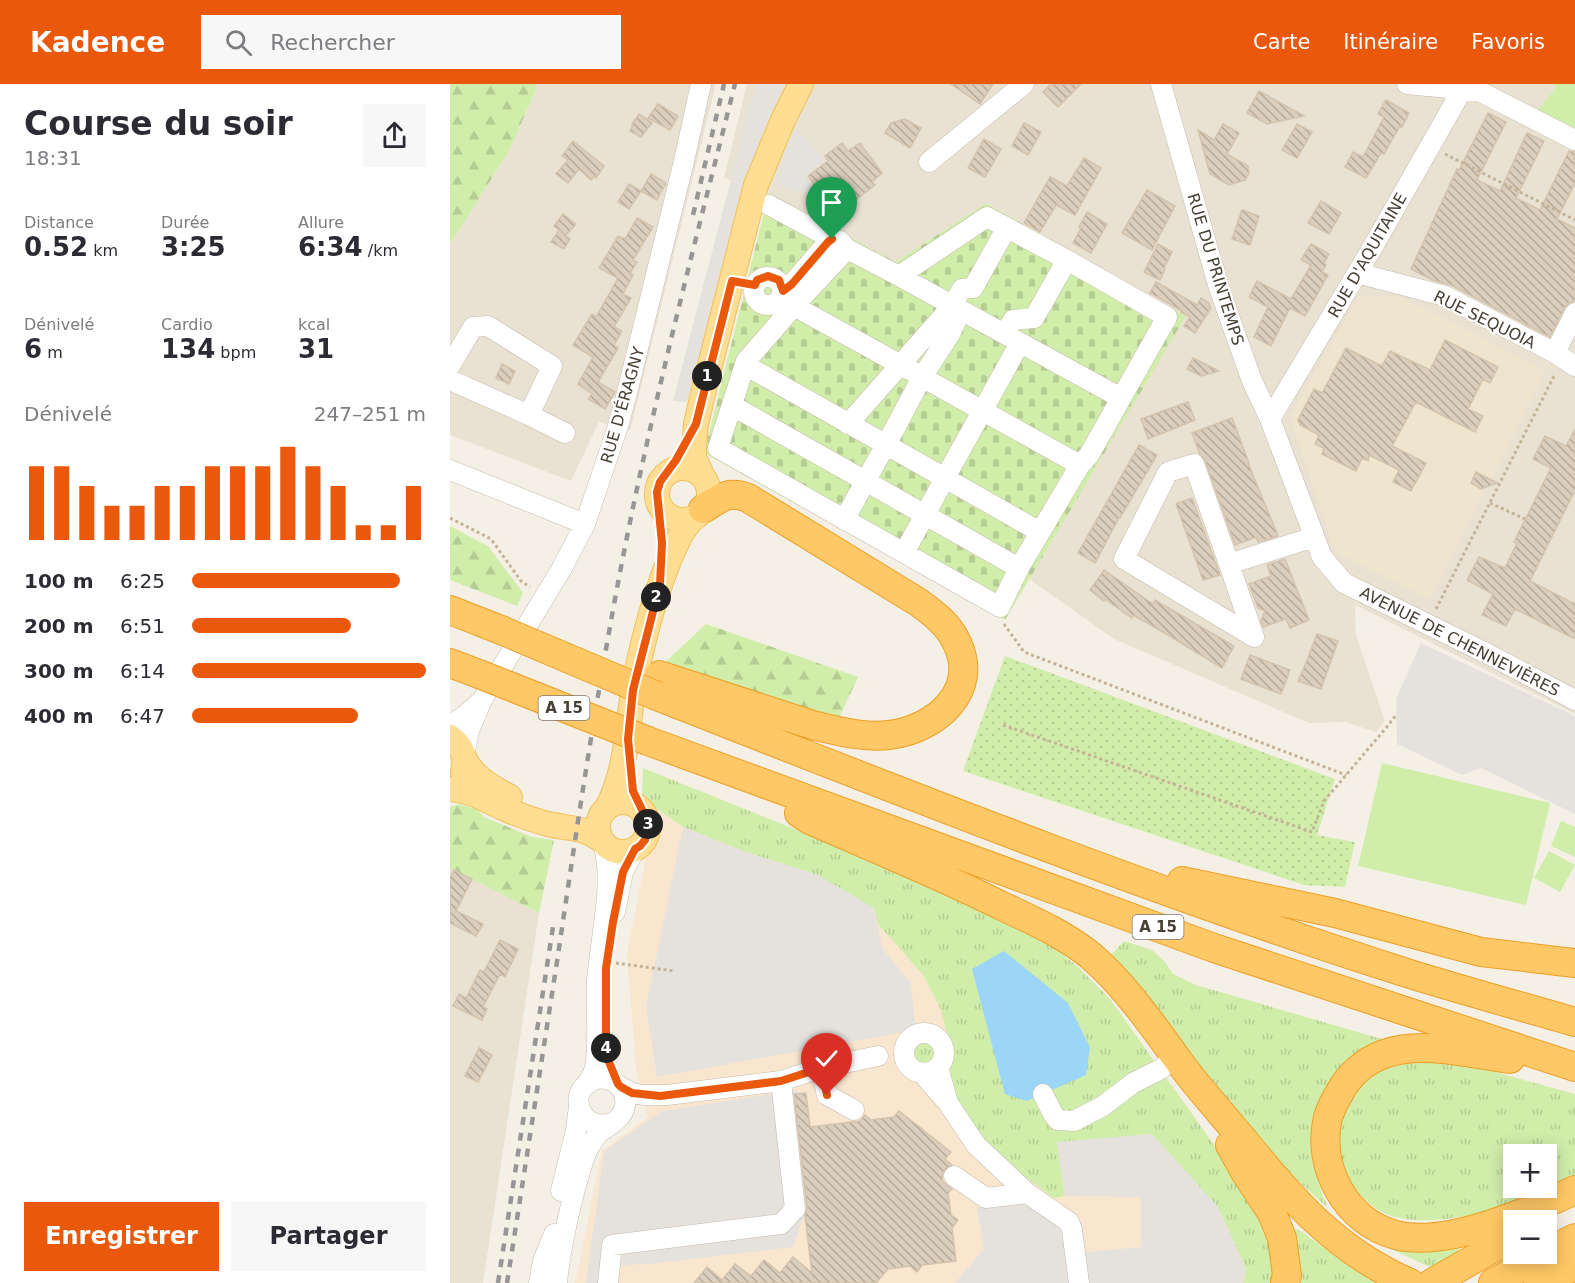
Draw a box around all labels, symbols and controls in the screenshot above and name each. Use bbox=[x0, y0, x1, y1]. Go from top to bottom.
search box bbox=[201, 15, 621, 69]
text: Kadence bbox=[30, 26, 165, 59]
icon: search bbox=[222, 26, 255, 59]
text: Rechercher bbox=[270, 30, 395, 55]
text: Carte bbox=[1253, 30, 1310, 54]
text: Itinéraire bbox=[1343, 30, 1438, 54]
text: Favoris bbox=[1471, 30, 1545, 54]
text: Course du soir bbox=[24, 104, 293, 143]
button: share bbox=[363, 104, 426, 167]
text: 18:31 bbox=[24, 146, 82, 170]
pin bbox=[806, 177, 857, 239]
icon: arrive bbox=[815, 186, 848, 219]
street label: RUE D'AQUITAINE bbox=[1324, 190, 1411, 321]
street label: RUE DU PRINTEMPS bbox=[1183, 191, 1248, 348]
text: Distance bbox=[24, 213, 94, 232]
text: Durée bbox=[161, 213, 209, 232]
text: Allure bbox=[298, 213, 344, 232]
text: 0.52 bbox=[24, 232, 88, 262]
text: 3:25 bbox=[161, 232, 226, 262]
text: 6:34 bbox=[298, 232, 363, 262]
text: km bbox=[88, 241, 118, 260]
text: /km bbox=[363, 241, 398, 260]
street label: RUE SEQUOIA bbox=[1431, 287, 1539, 352]
text: Dénivelé bbox=[24, 315, 94, 334]
text: Cardio bbox=[161, 315, 213, 334]
text: kcal bbox=[298, 315, 330, 334]
text: 6 bbox=[24, 334, 42, 364]
text: 134 bbox=[161, 334, 215, 364]
text: 31 bbox=[298, 334, 334, 364]
text: m bbox=[42, 343, 63, 362]
text: bpm bbox=[215, 343, 256, 362]
street label: RUE D'ÉRAGNY bbox=[597, 345, 648, 465]
pin: 1 bbox=[692, 361, 722, 391]
text: 1 bbox=[701, 366, 713, 385]
text: Dénivelé bbox=[24, 402, 112, 426]
text: 247–251 m bbox=[314, 402, 426, 426]
text: 100 m bbox=[24, 569, 94, 593]
text: 6:25 bbox=[120, 569, 165, 593]
pin: 2 bbox=[641, 582, 671, 612]
street label: AVENUE DE CHENNEVIÈRES bbox=[1357, 583, 1563, 700]
text: 2 bbox=[650, 587, 662, 606]
text: 200 m bbox=[24, 614, 94, 638]
text: 6:51 bbox=[120, 614, 165, 638]
text: 300 m bbox=[24, 659, 94, 683]
text: 6:14 bbox=[120, 659, 165, 683]
road number: A 15 bbox=[538, 696, 590, 720]
text: 400 m bbox=[24, 704, 94, 728]
text: 6:47 bbox=[120, 704, 165, 728]
pin: 3 bbox=[633, 809, 663, 839]
text: 3 bbox=[642, 814, 654, 833]
road number: A 15 bbox=[1132, 915, 1184, 939]
pin: 4 bbox=[591, 1033, 621, 1063]
pin bbox=[801, 1033, 852, 1095]
text: 4 bbox=[600, 1038, 612, 1057]
icon: check bbox=[810, 1042, 843, 1075]
map controls bbox=[1503, 1144, 1557, 1264]
button: + bbox=[1503, 1144, 1557, 1198]
button: Enregistrer bbox=[24, 1202, 219, 1271]
button: Partager bbox=[231, 1202, 426, 1271]
button: − bbox=[1503, 1210, 1557, 1264]

